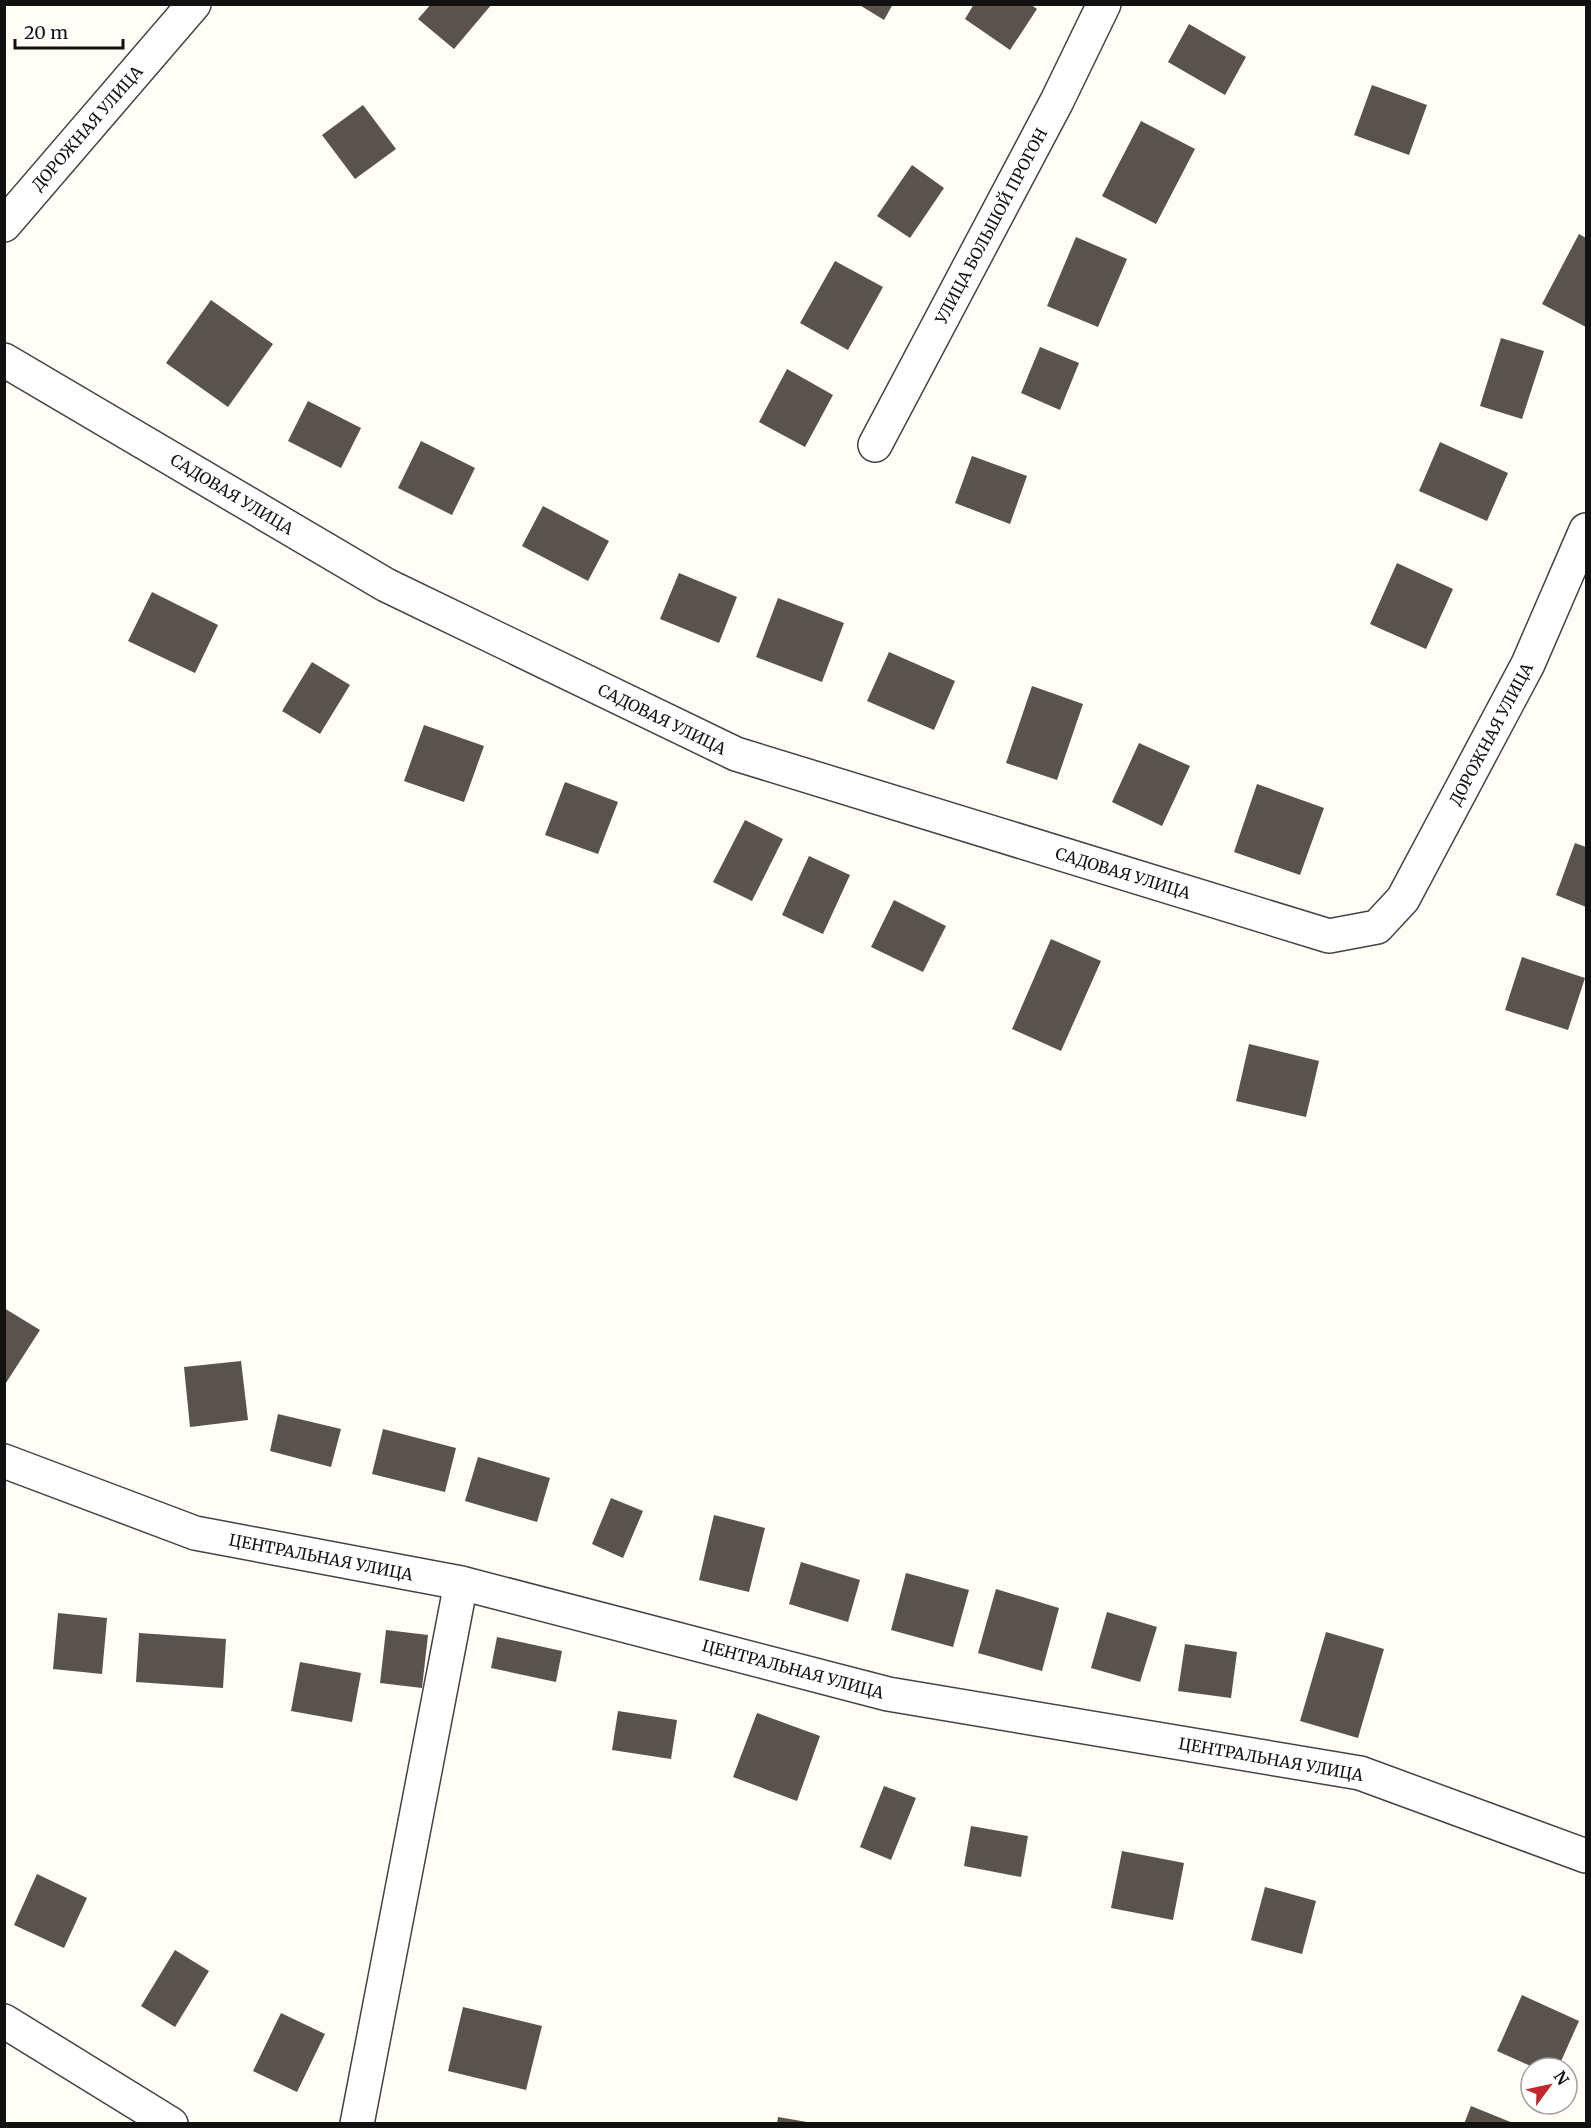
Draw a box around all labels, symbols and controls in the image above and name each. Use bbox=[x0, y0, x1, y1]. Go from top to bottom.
scale bar bbox=[15, 12, 123, 50]
text: 20 m bbox=[24, 21, 68, 44]
street label: ДОРОЖНАЯ УЛИЦА bbox=[27, 61, 147, 194]
street label: УЛИЦА БОЛЬШОЙ ПРОГОН bbox=[930, 125, 1051, 328]
street label: САДОВАЯ УЛИЦА bbox=[167, 449, 298, 539]
street label: ДОРОЖНАЯ УЛИЦА bbox=[1445, 659, 1537, 809]
street label: САДОВАЯ УЛИЦА bbox=[595, 679, 730, 759]
street label: САДОВАЯ УЛИЦА bbox=[1053, 843, 1194, 903]
street label: ЦЕНТРАЛЬНАЯ УЛИЦА bbox=[227, 1529, 415, 1585]
street label: ЦЕНТРАЛЬНАЯ УЛИЦА bbox=[700, 1635, 887, 1703]
street label: ЦЕНТРАЛЬНАЯ УЛИЦА bbox=[1177, 1733, 1366, 1785]
north arrow bbox=[1519, 2056, 1579, 2116]
text: N bbox=[1550, 2067, 1574, 2089]

